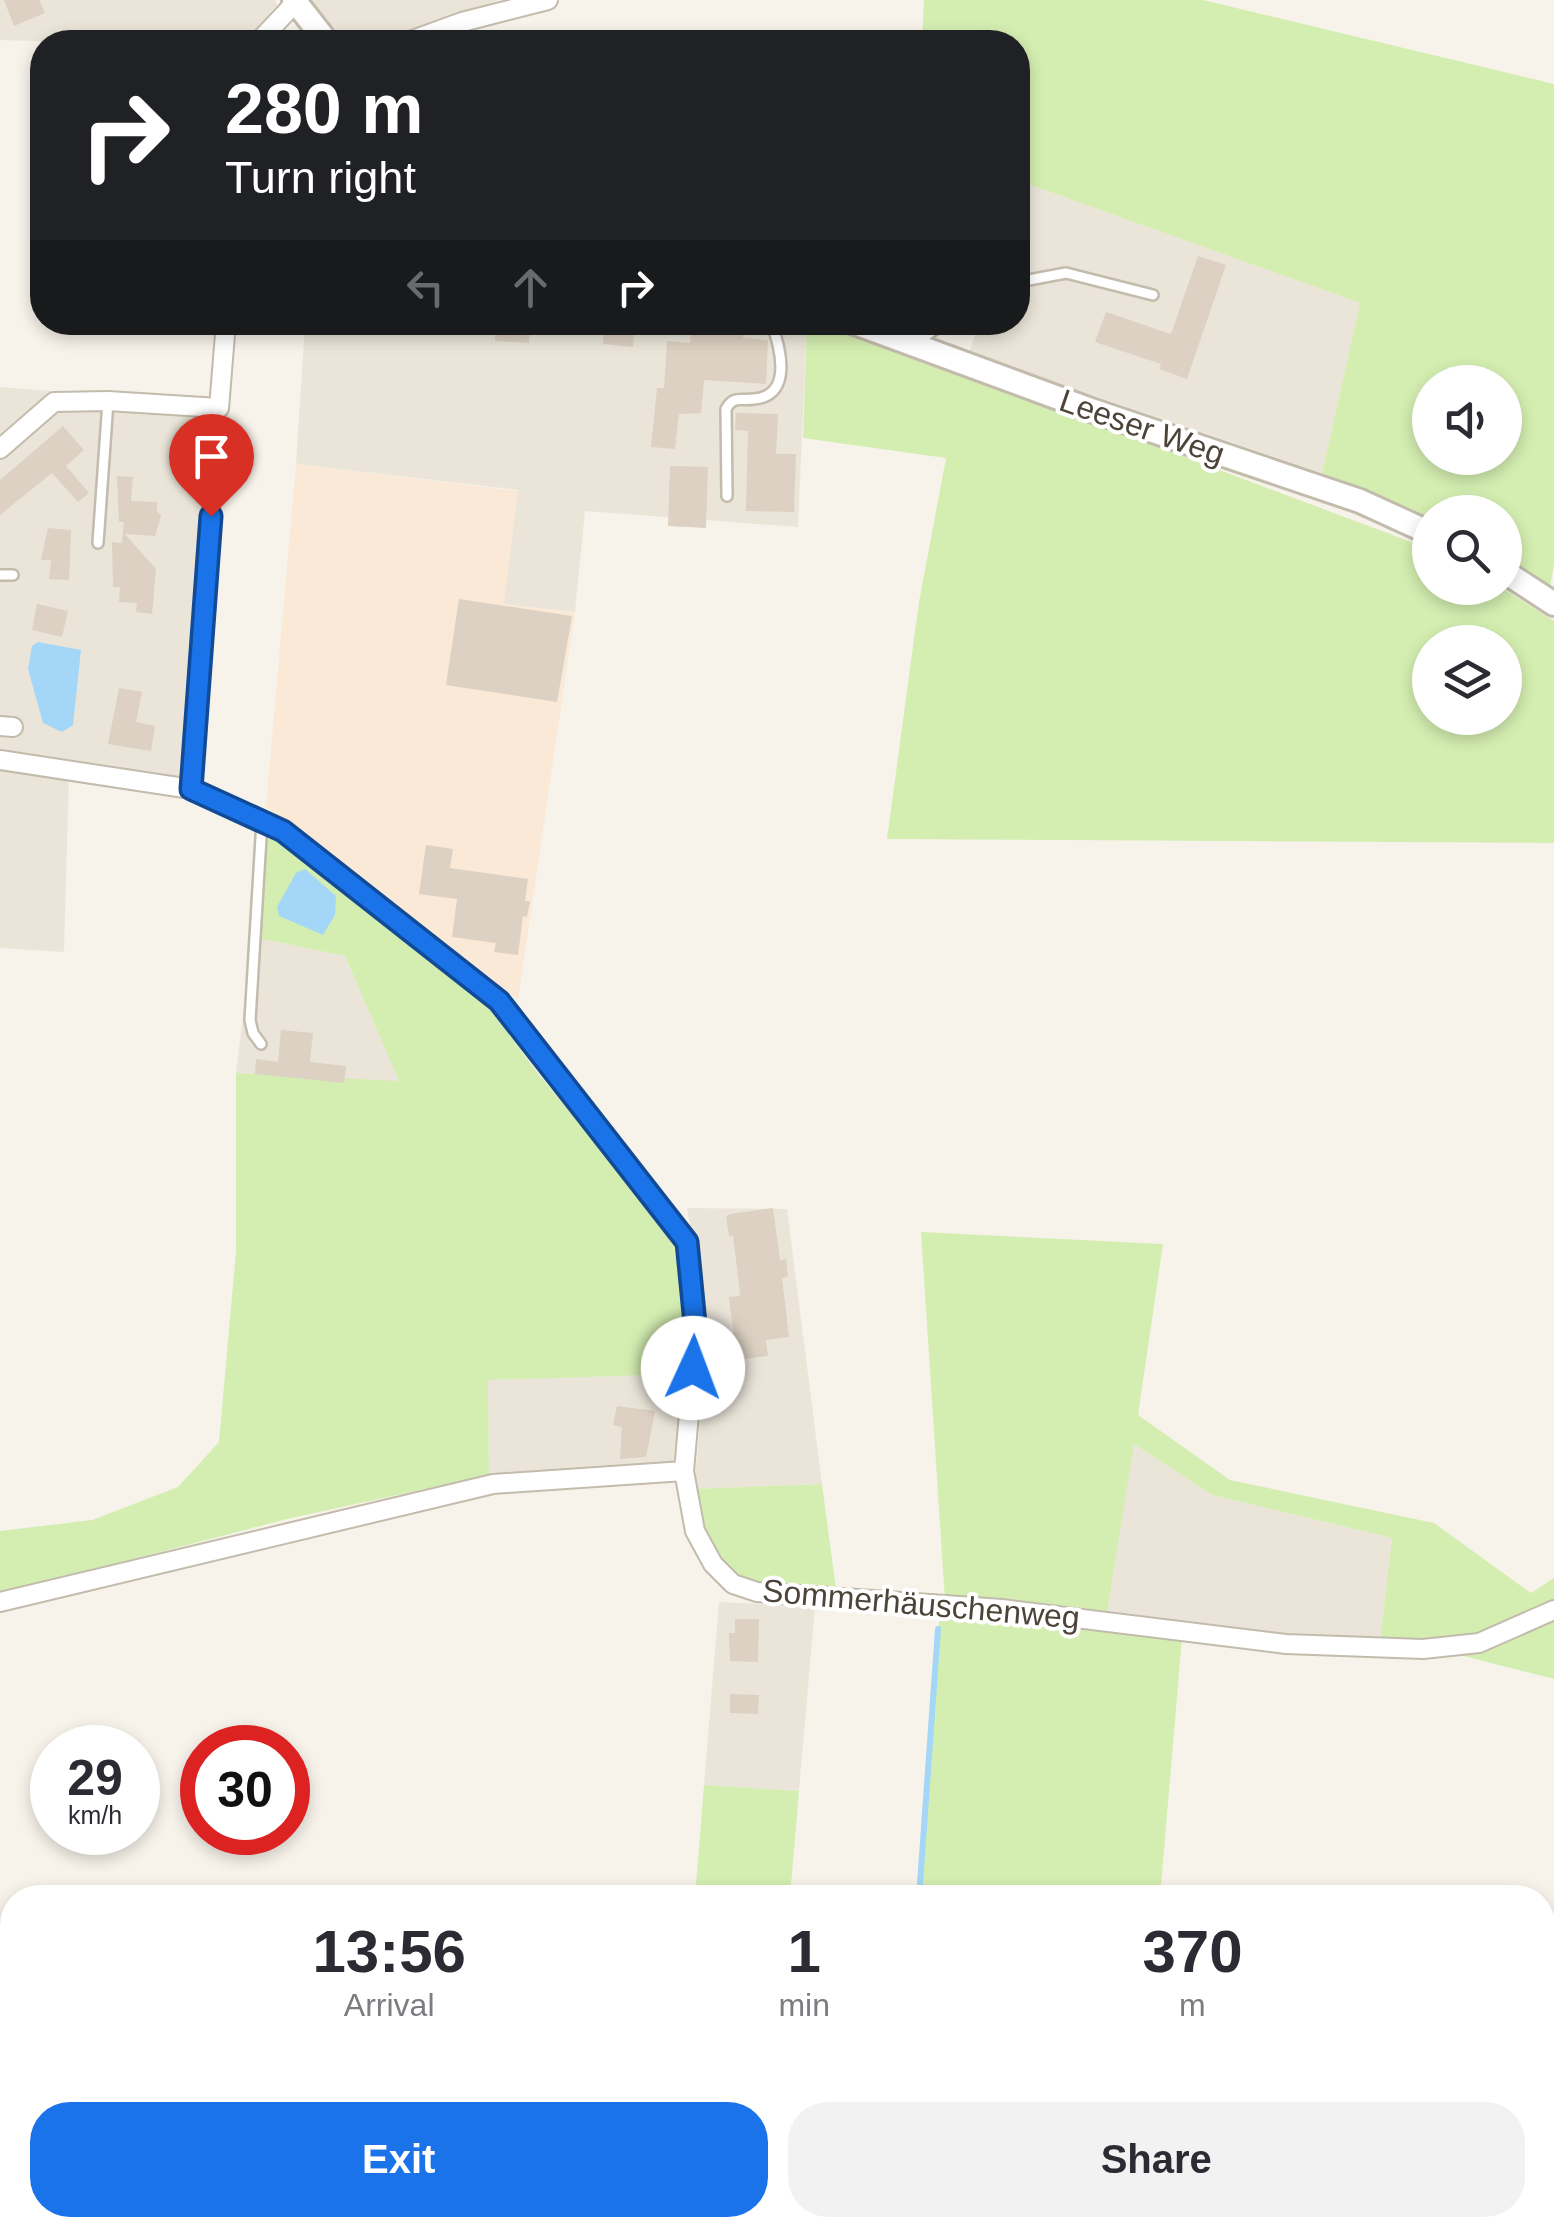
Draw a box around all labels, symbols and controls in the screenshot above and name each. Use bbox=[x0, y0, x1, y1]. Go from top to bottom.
icon: right bbox=[60, 70, 190, 200]
text: 280 m bbox=[225, 70, 423, 148]
text: Turn right bbox=[225, 152, 416, 203]
icon: left bbox=[398, 260, 453, 315]
icon: ahead bbox=[503, 260, 558, 315]
icon: right bbox=[608, 260, 663, 315]
map controls bbox=[1412, 365, 1522, 735]
button: sound bbox=[1412, 365, 1522, 475]
street label: Leeser Weg bbox=[1055, 382, 1229, 472]
pin bbox=[169, 414, 254, 517]
icon: arrive bbox=[184, 429, 239, 484]
button: search bbox=[1412, 495, 1522, 605]
button: layers bbox=[1412, 625, 1522, 735]
position arrow bbox=[641, 1316, 745, 1420]
street label: Sommerhäuschenweg bbox=[761, 1572, 1081, 1636]
speed limit sign: 30 bbox=[180, 1725, 310, 1855]
text: 29 bbox=[67, 1750, 123, 1806]
text: km/h bbox=[68, 1801, 122, 1829]
text: 13:56 bbox=[312, 1918, 466, 1985]
text: 1 bbox=[787, 1918, 821, 1985]
text: 370 bbox=[1142, 1918, 1243, 1985]
text: Arrival bbox=[344, 1987, 435, 2023]
text: min bbox=[778, 1987, 830, 2023]
text: m bbox=[1179, 1987, 1206, 2023]
button: Exit bbox=[30, 2102, 768, 2217]
button: Share bbox=[788, 2102, 1525, 2217]

